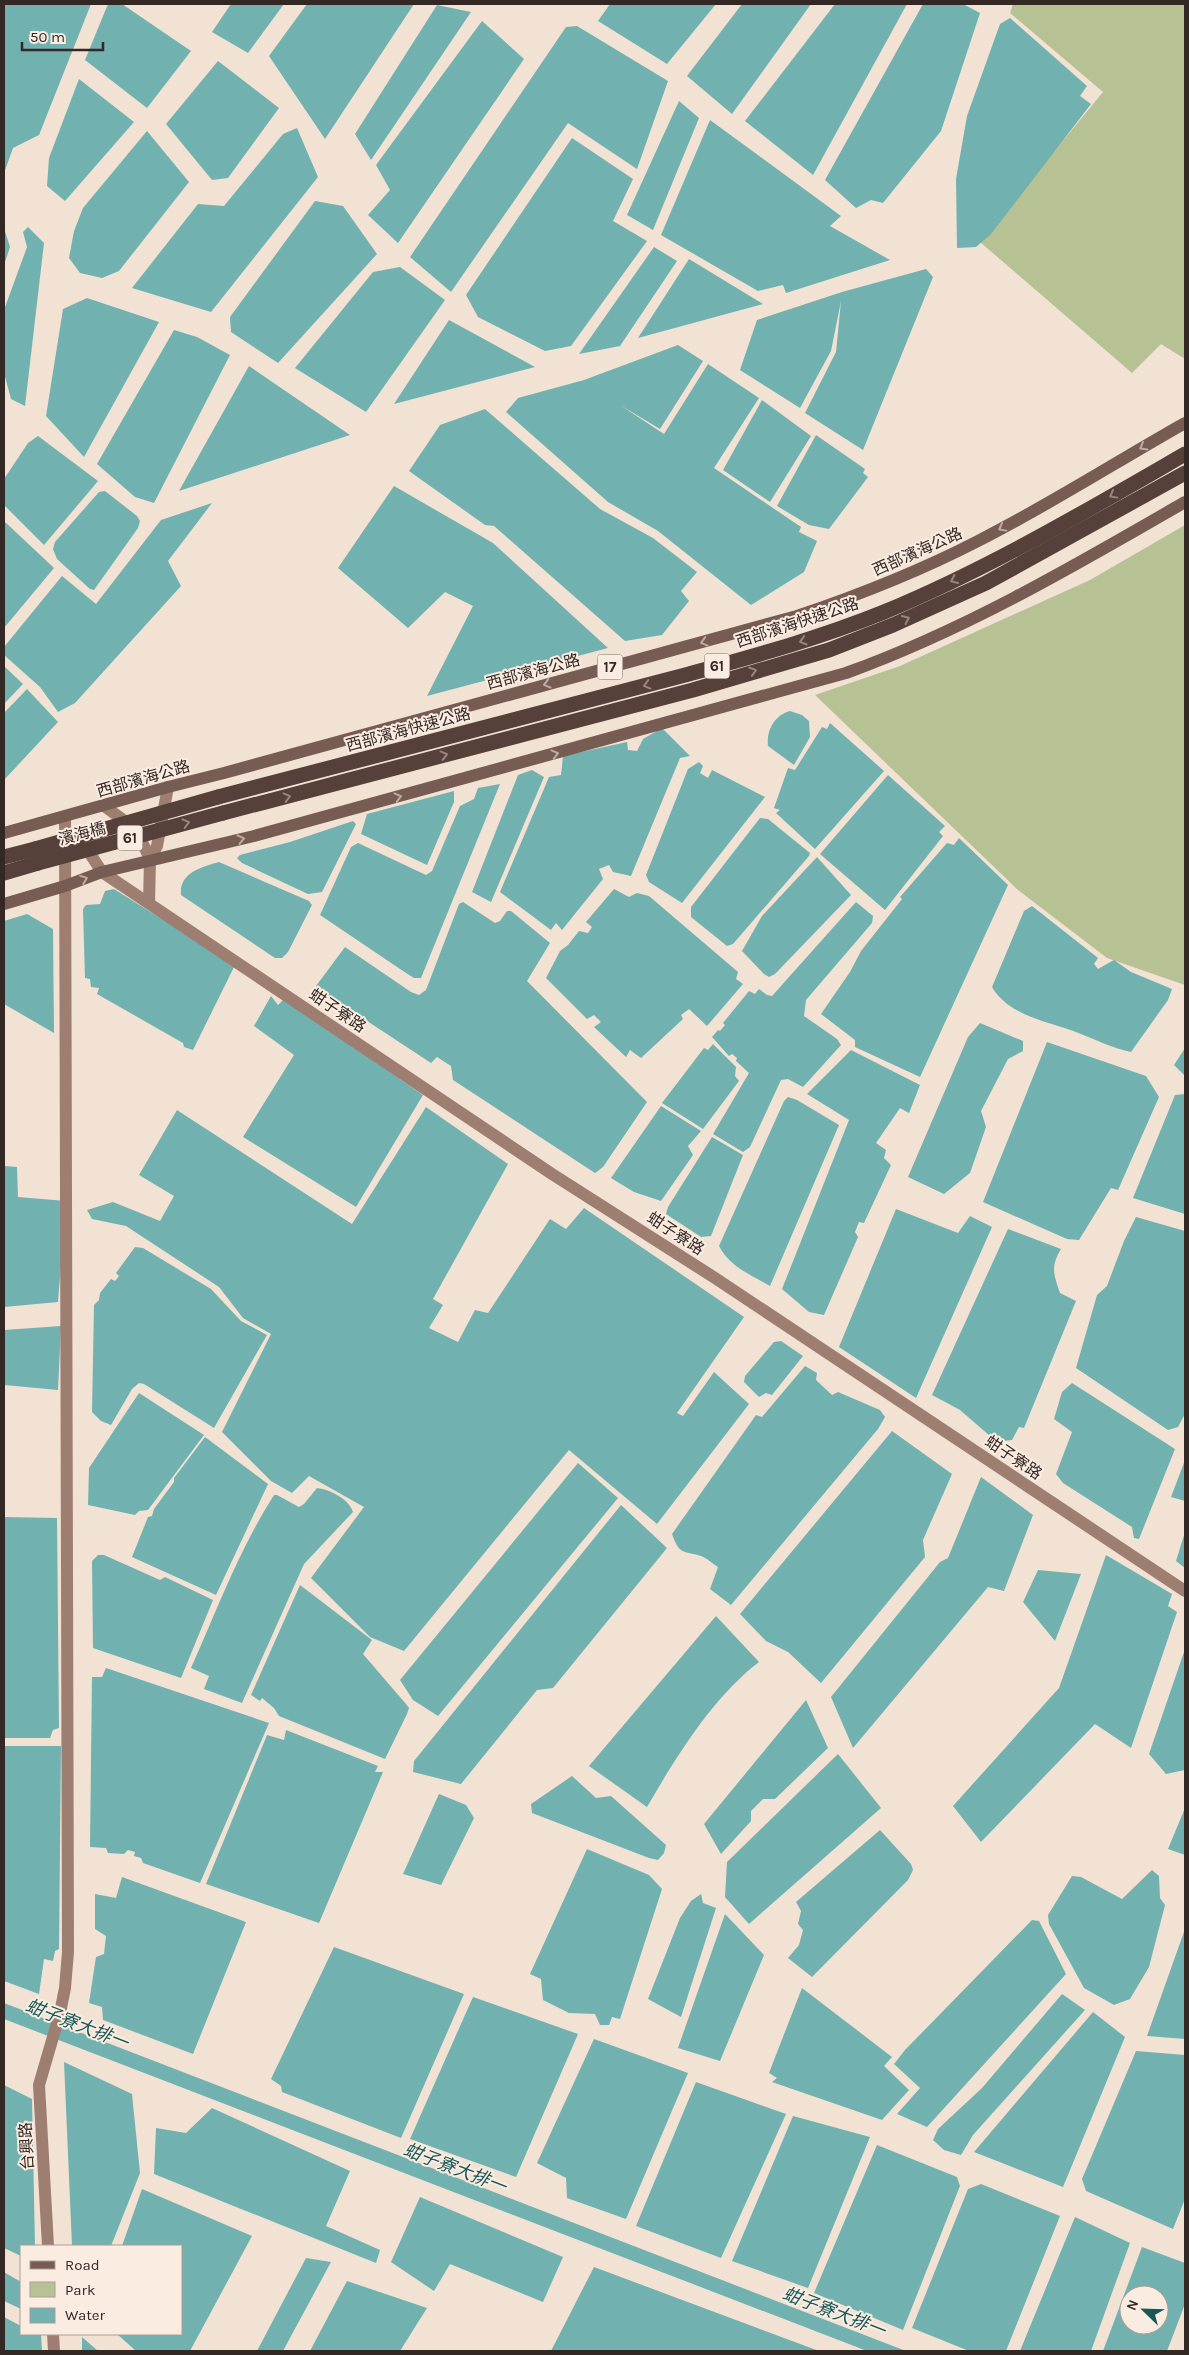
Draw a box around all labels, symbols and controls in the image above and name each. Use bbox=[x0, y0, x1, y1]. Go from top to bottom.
scale bar bbox=[22, 20, 104, 52]
text: 50 m bbox=[30, 28, 65, 46]
one-way arrow bbox=[1139, 441, 1148, 451]
one-way arrow bbox=[1109, 489, 1118, 499]
one-way arrow bbox=[998, 522, 1007, 532]
street label: 西部濱海公路 bbox=[869, 523, 965, 580]
one-way arrow bbox=[950, 573, 959, 584]
street label: 西部濱海快速公路 bbox=[733, 594, 861, 651]
one-way arrow bbox=[901, 615, 910, 625]
one-way arrow bbox=[800, 635, 808, 645]
one-way arrow bbox=[700, 636, 708, 646]
street label: 西部濱海公路 bbox=[484, 650, 582, 693]
road number: 17 bbox=[598, 654, 622, 680]
road number: 61 bbox=[704, 654, 730, 678]
one-way arrow bbox=[748, 667, 756, 677]
one-way arrow bbox=[543, 679, 552, 689]
one-way arrow bbox=[642, 679, 651, 690]
street label: 西部濱海快速公路 bbox=[344, 704, 472, 755]
one-way arrow bbox=[550, 750, 558, 760]
one-way arrow bbox=[439, 751, 447, 761]
street label: 西部濱海公路 bbox=[94, 756, 192, 801]
one-way arrow bbox=[282, 792, 290, 802]
one-way arrow bbox=[394, 792, 402, 803]
street label: 濱海橋 bbox=[56, 818, 108, 849]
one-way arrow bbox=[182, 818, 191, 829]
road number: 61 bbox=[118, 826, 142, 850]
one-way arrow bbox=[236, 834, 245, 845]
one-way arrow bbox=[79, 875, 87, 885]
street label: 蚶子寮路 bbox=[306, 985, 370, 1036]
street label: 蚶子寮路 bbox=[644, 1208, 708, 1259]
street label: 蚶子寮路 bbox=[982, 1432, 1046, 1483]
water label: 蚶子寮大排一 bbox=[23, 1994, 133, 2054]
street label: 台興路 bbox=[16, 2122, 37, 2170]
water label: 蚶子寮大排一 bbox=[401, 2138, 511, 2198]
legend bbox=[20, 2245, 182, 2335]
text: Road bbox=[65, 2256, 100, 2274]
text: Park bbox=[65, 2281, 95, 2299]
water label: 蚶子寮大排一 bbox=[780, 2282, 890, 2342]
north arrow bbox=[1119, 2285, 1169, 2335]
text: N bbox=[1123, 2297, 1142, 2313]
text: Water bbox=[65, 2306, 106, 2324]

